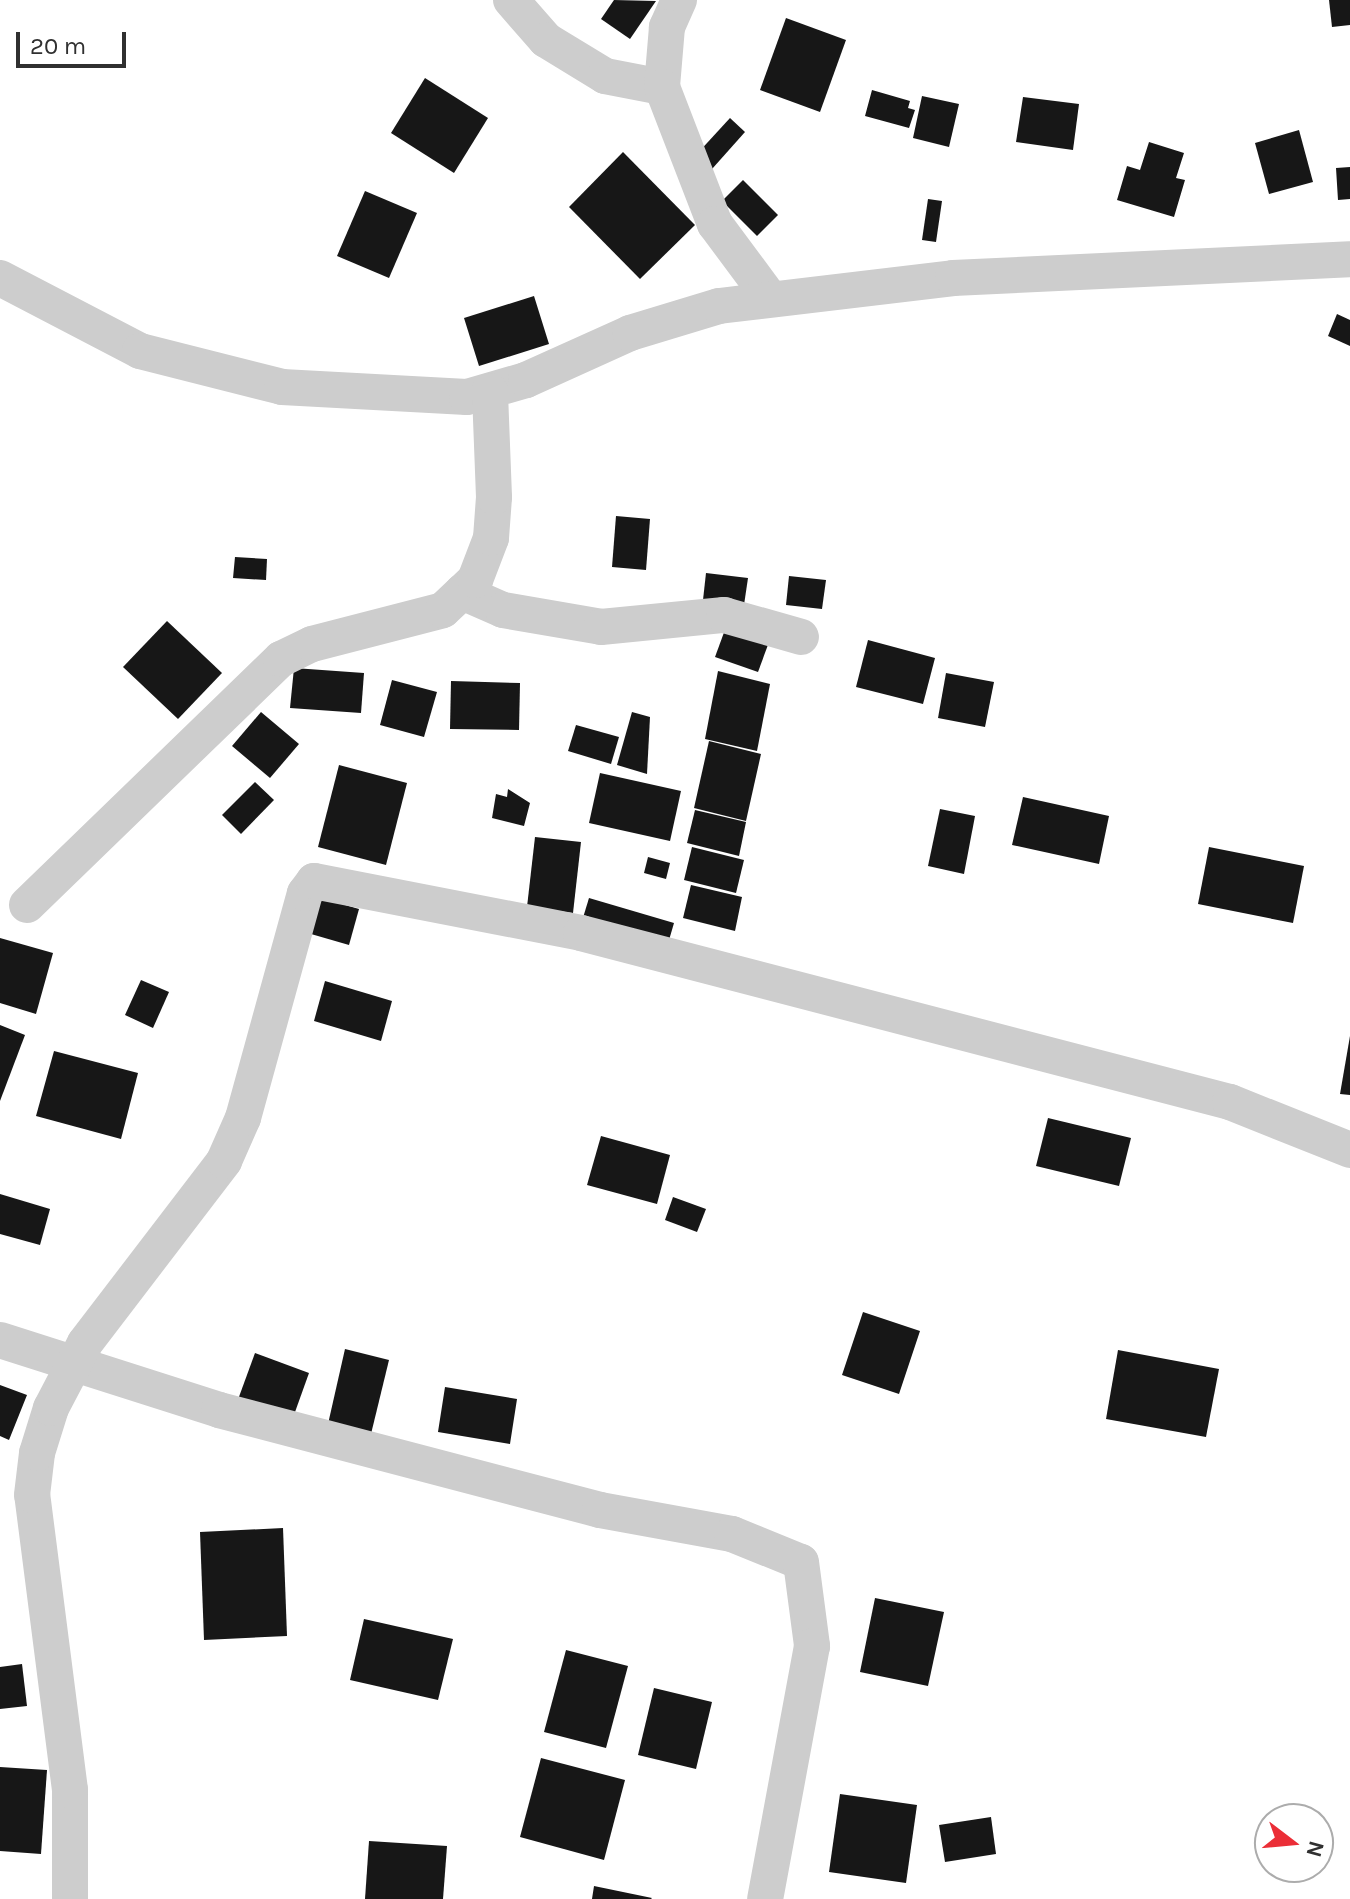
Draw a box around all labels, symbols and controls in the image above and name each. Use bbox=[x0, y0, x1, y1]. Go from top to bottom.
scale bar bbox=[20, 16, 130, 66]
text: 20 m bbox=[30, 32, 86, 60]
north arrow bbox=[1254, 1803, 1334, 1883]
text: N bbox=[1300, 1838, 1330, 1860]

